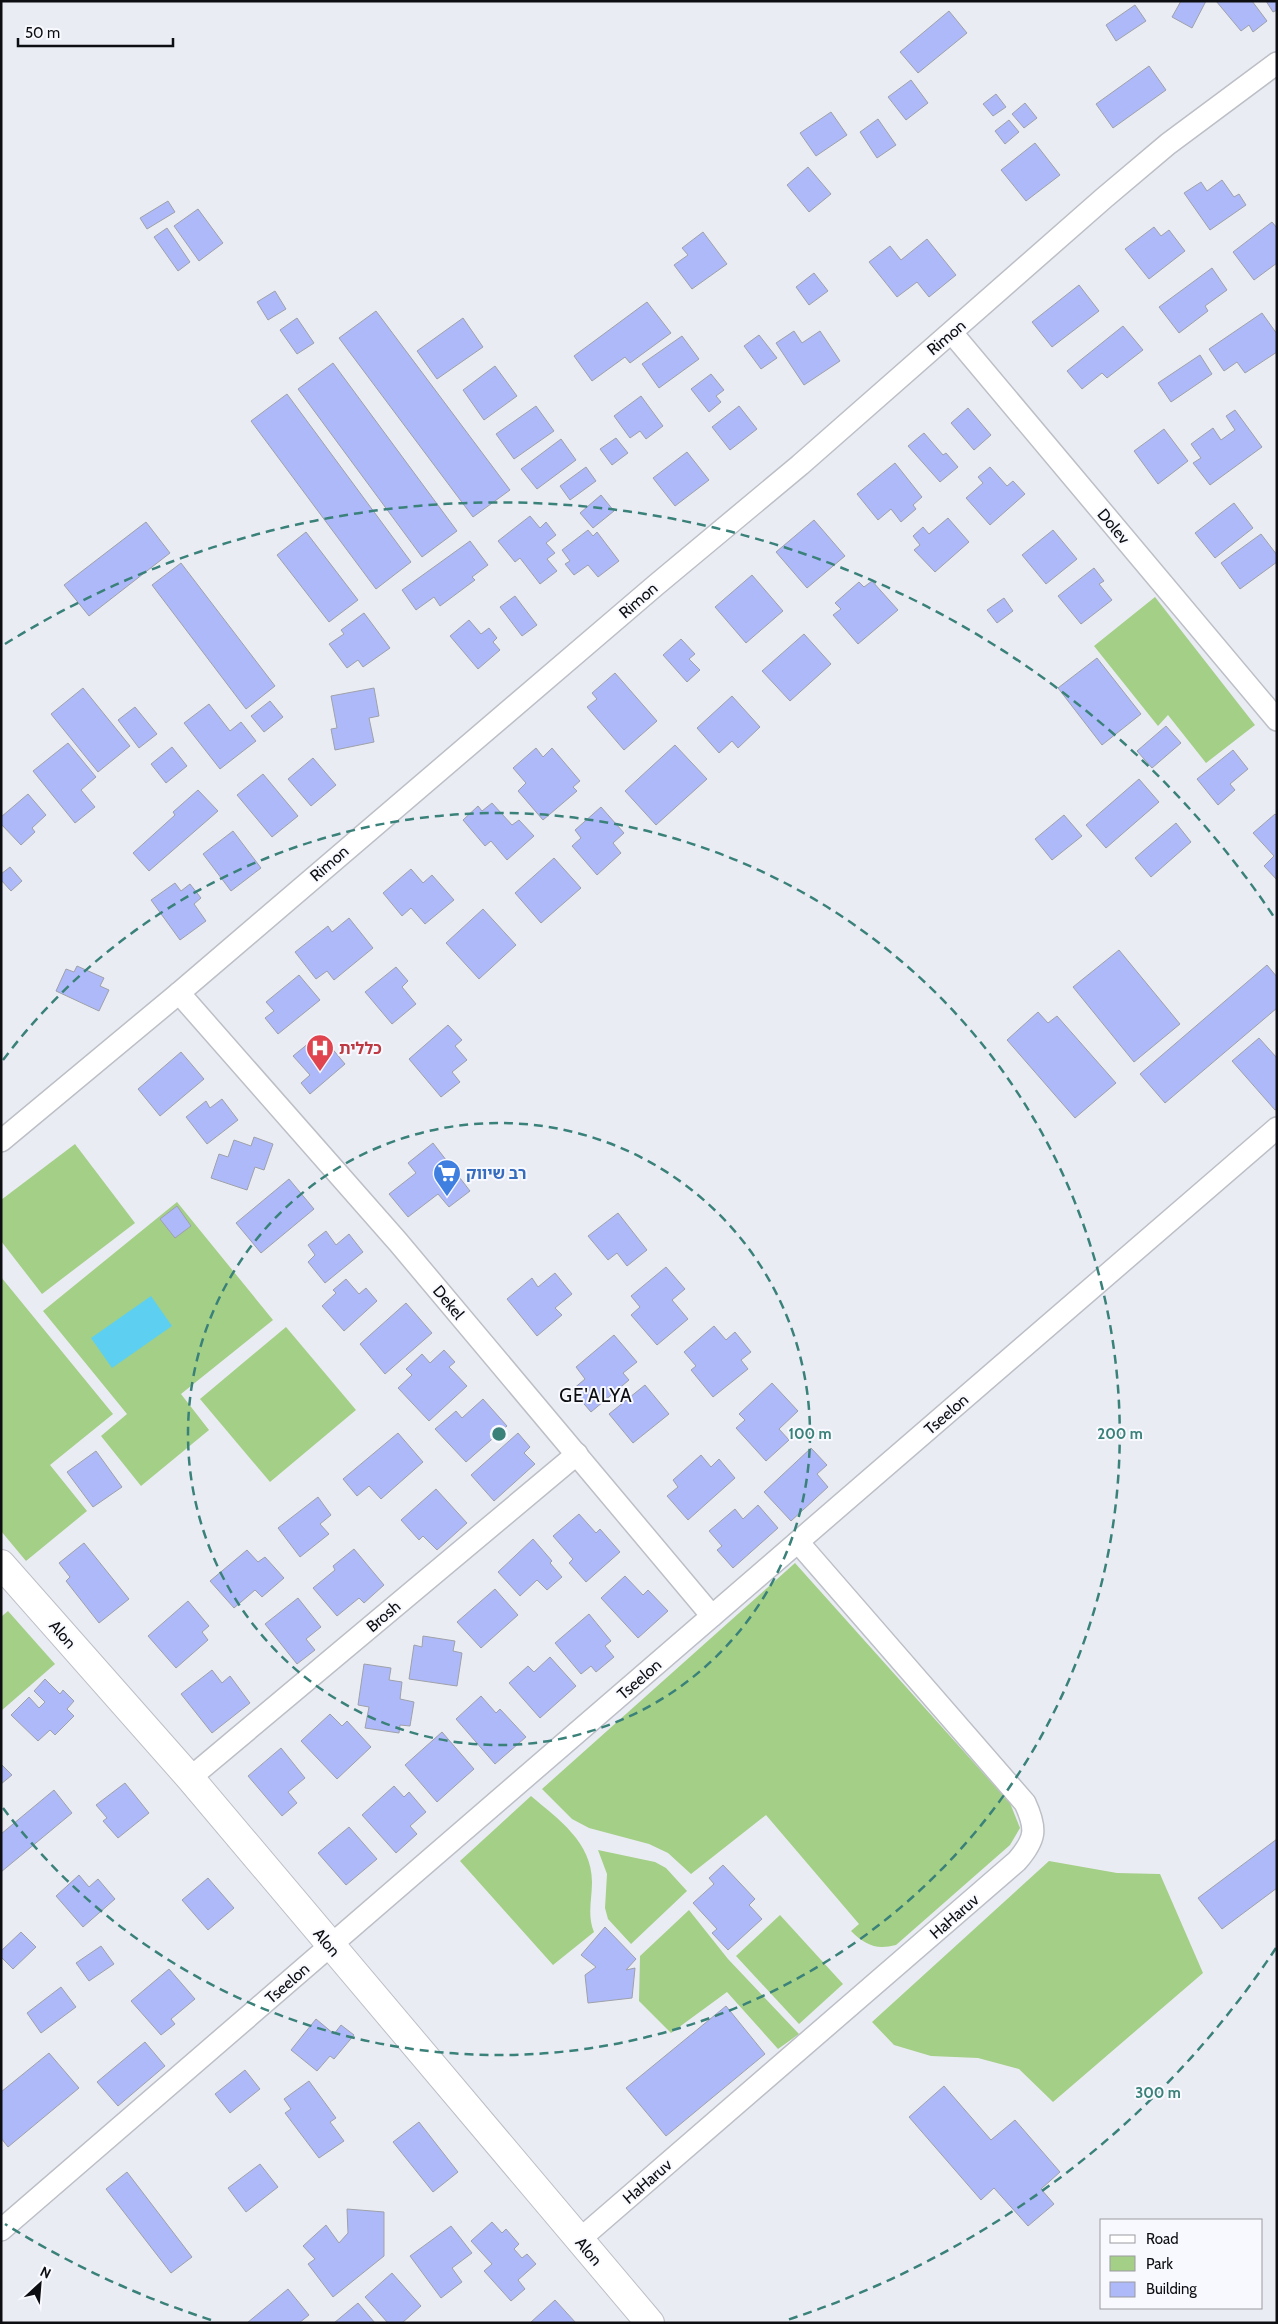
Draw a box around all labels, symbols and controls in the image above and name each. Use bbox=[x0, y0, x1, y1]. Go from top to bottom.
scale bar bbox=[18, 15, 172, 47]
text: 50 m bbox=[25, 24, 60, 42]
street label: Rimon bbox=[923, 316, 970, 359]
street label: Dolev bbox=[1093, 505, 1134, 548]
street label: Rimon bbox=[615, 579, 661, 622]
street label: Rimon bbox=[306, 842, 352, 885]
hospital icon: כללית bbox=[305, 1033, 335, 1072]
place label: כללית bbox=[339, 1039, 382, 1058]
supermarket icon: רב שיווק bbox=[432, 1158, 462, 1197]
place label: רב שיווק bbox=[466, 1164, 526, 1183]
street label: Dekel bbox=[429, 1281, 468, 1323]
district label: GE'ALYA bbox=[559, 1384, 633, 1407]
street label: Tseelon bbox=[920, 1390, 972, 1439]
centre of rings bbox=[490, 1425, 508, 1443]
text: 100 m bbox=[788, 1425, 832, 1443]
text: 200 m bbox=[1097, 1425, 1143, 1443]
street label: Brosh bbox=[363, 1597, 404, 1636]
street label: Alon bbox=[45, 1616, 80, 1652]
street label: Tseelon bbox=[613, 1655, 665, 1704]
street label: HaHaruv bbox=[926, 1890, 983, 1943]
street label: Alon bbox=[309, 1924, 344, 1960]
street label: Tseelon bbox=[261, 1959, 313, 2008]
text: 300 m bbox=[1135, 2084, 1181, 2102]
street label: HaHaruv bbox=[619, 2155, 676, 2208]
legend bbox=[1100, 2219, 1263, 2309]
text: Road bbox=[1146, 2230, 1179, 2248]
street label: Alon bbox=[571, 2233, 606, 2269]
text: Park bbox=[1146, 2255, 1173, 2273]
north arrow bbox=[15, 2259, 65, 2309]
text: N bbox=[37, 2262, 54, 2283]
text: Building bbox=[1146, 2280, 1197, 2298]

